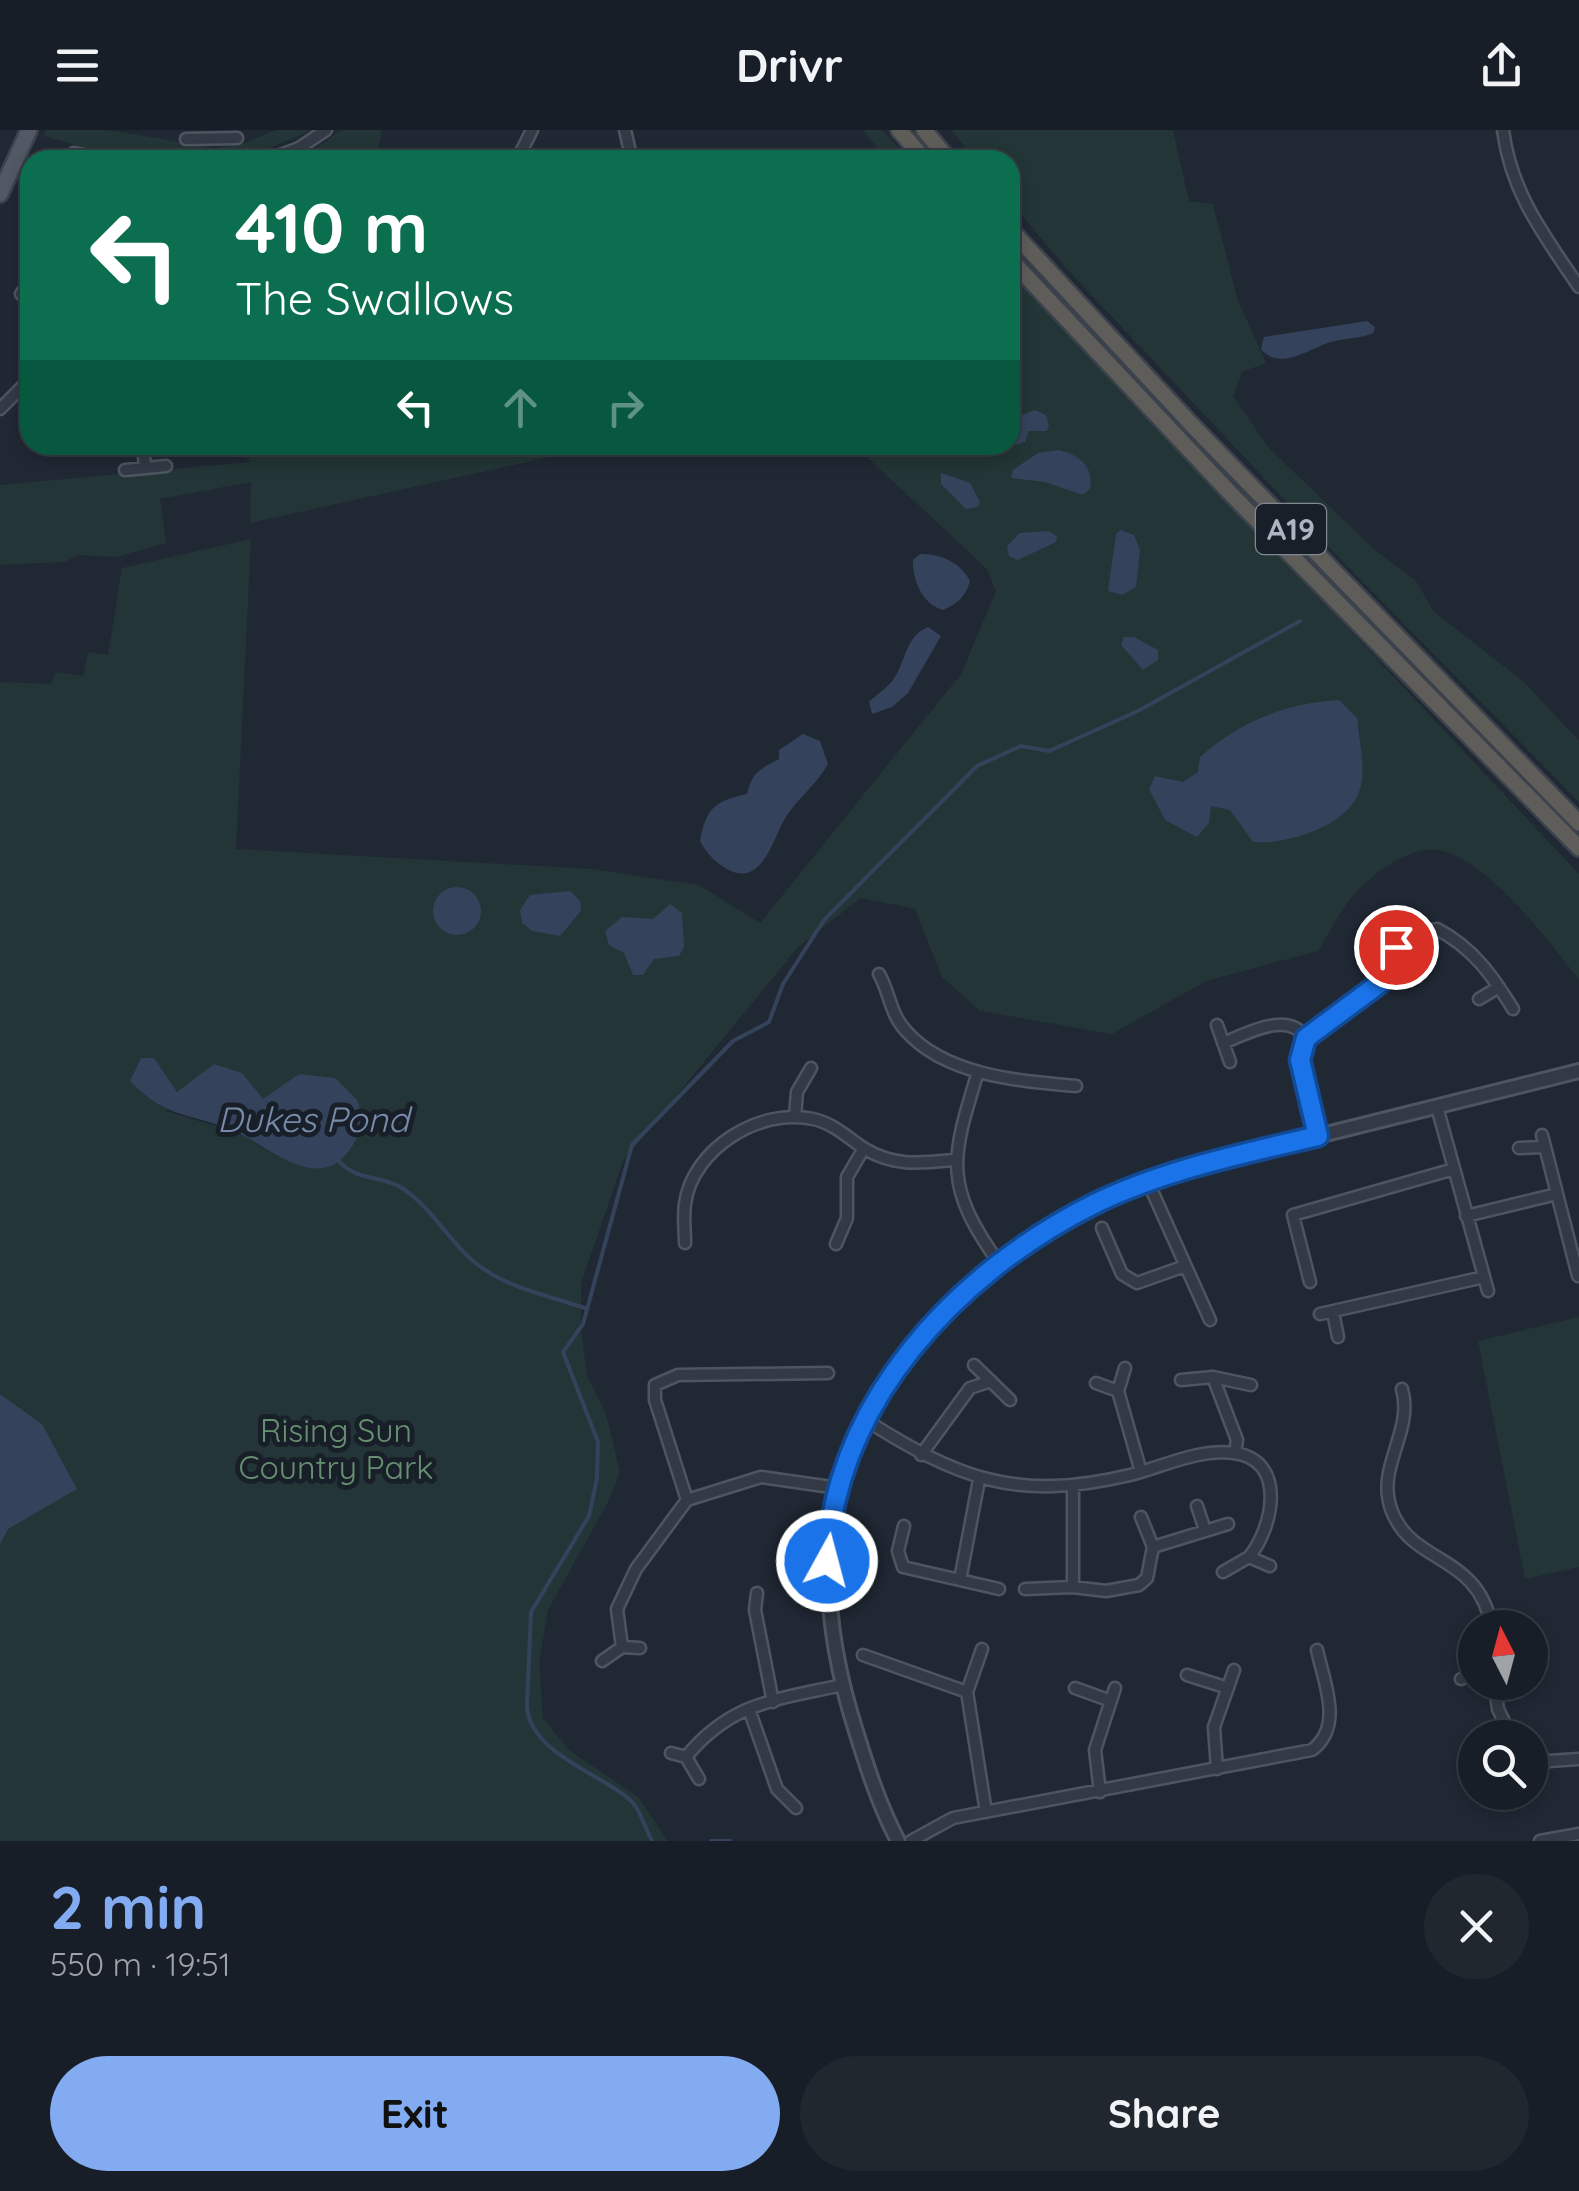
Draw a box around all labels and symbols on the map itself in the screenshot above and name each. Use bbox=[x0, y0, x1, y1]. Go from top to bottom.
road number: A19 bbox=[1256, 504, 1326, 554]
pin bbox=[1354, 905, 1439, 990]
water label: Dukes Pond bbox=[217, 1097, 413, 1141]
park label: Rising Sun Country Park bbox=[239, 1410, 433, 1487]
position arrow bbox=[775, 1509, 879, 1613]
north arrow bbox=[1458, 1610, 1548, 1700]

